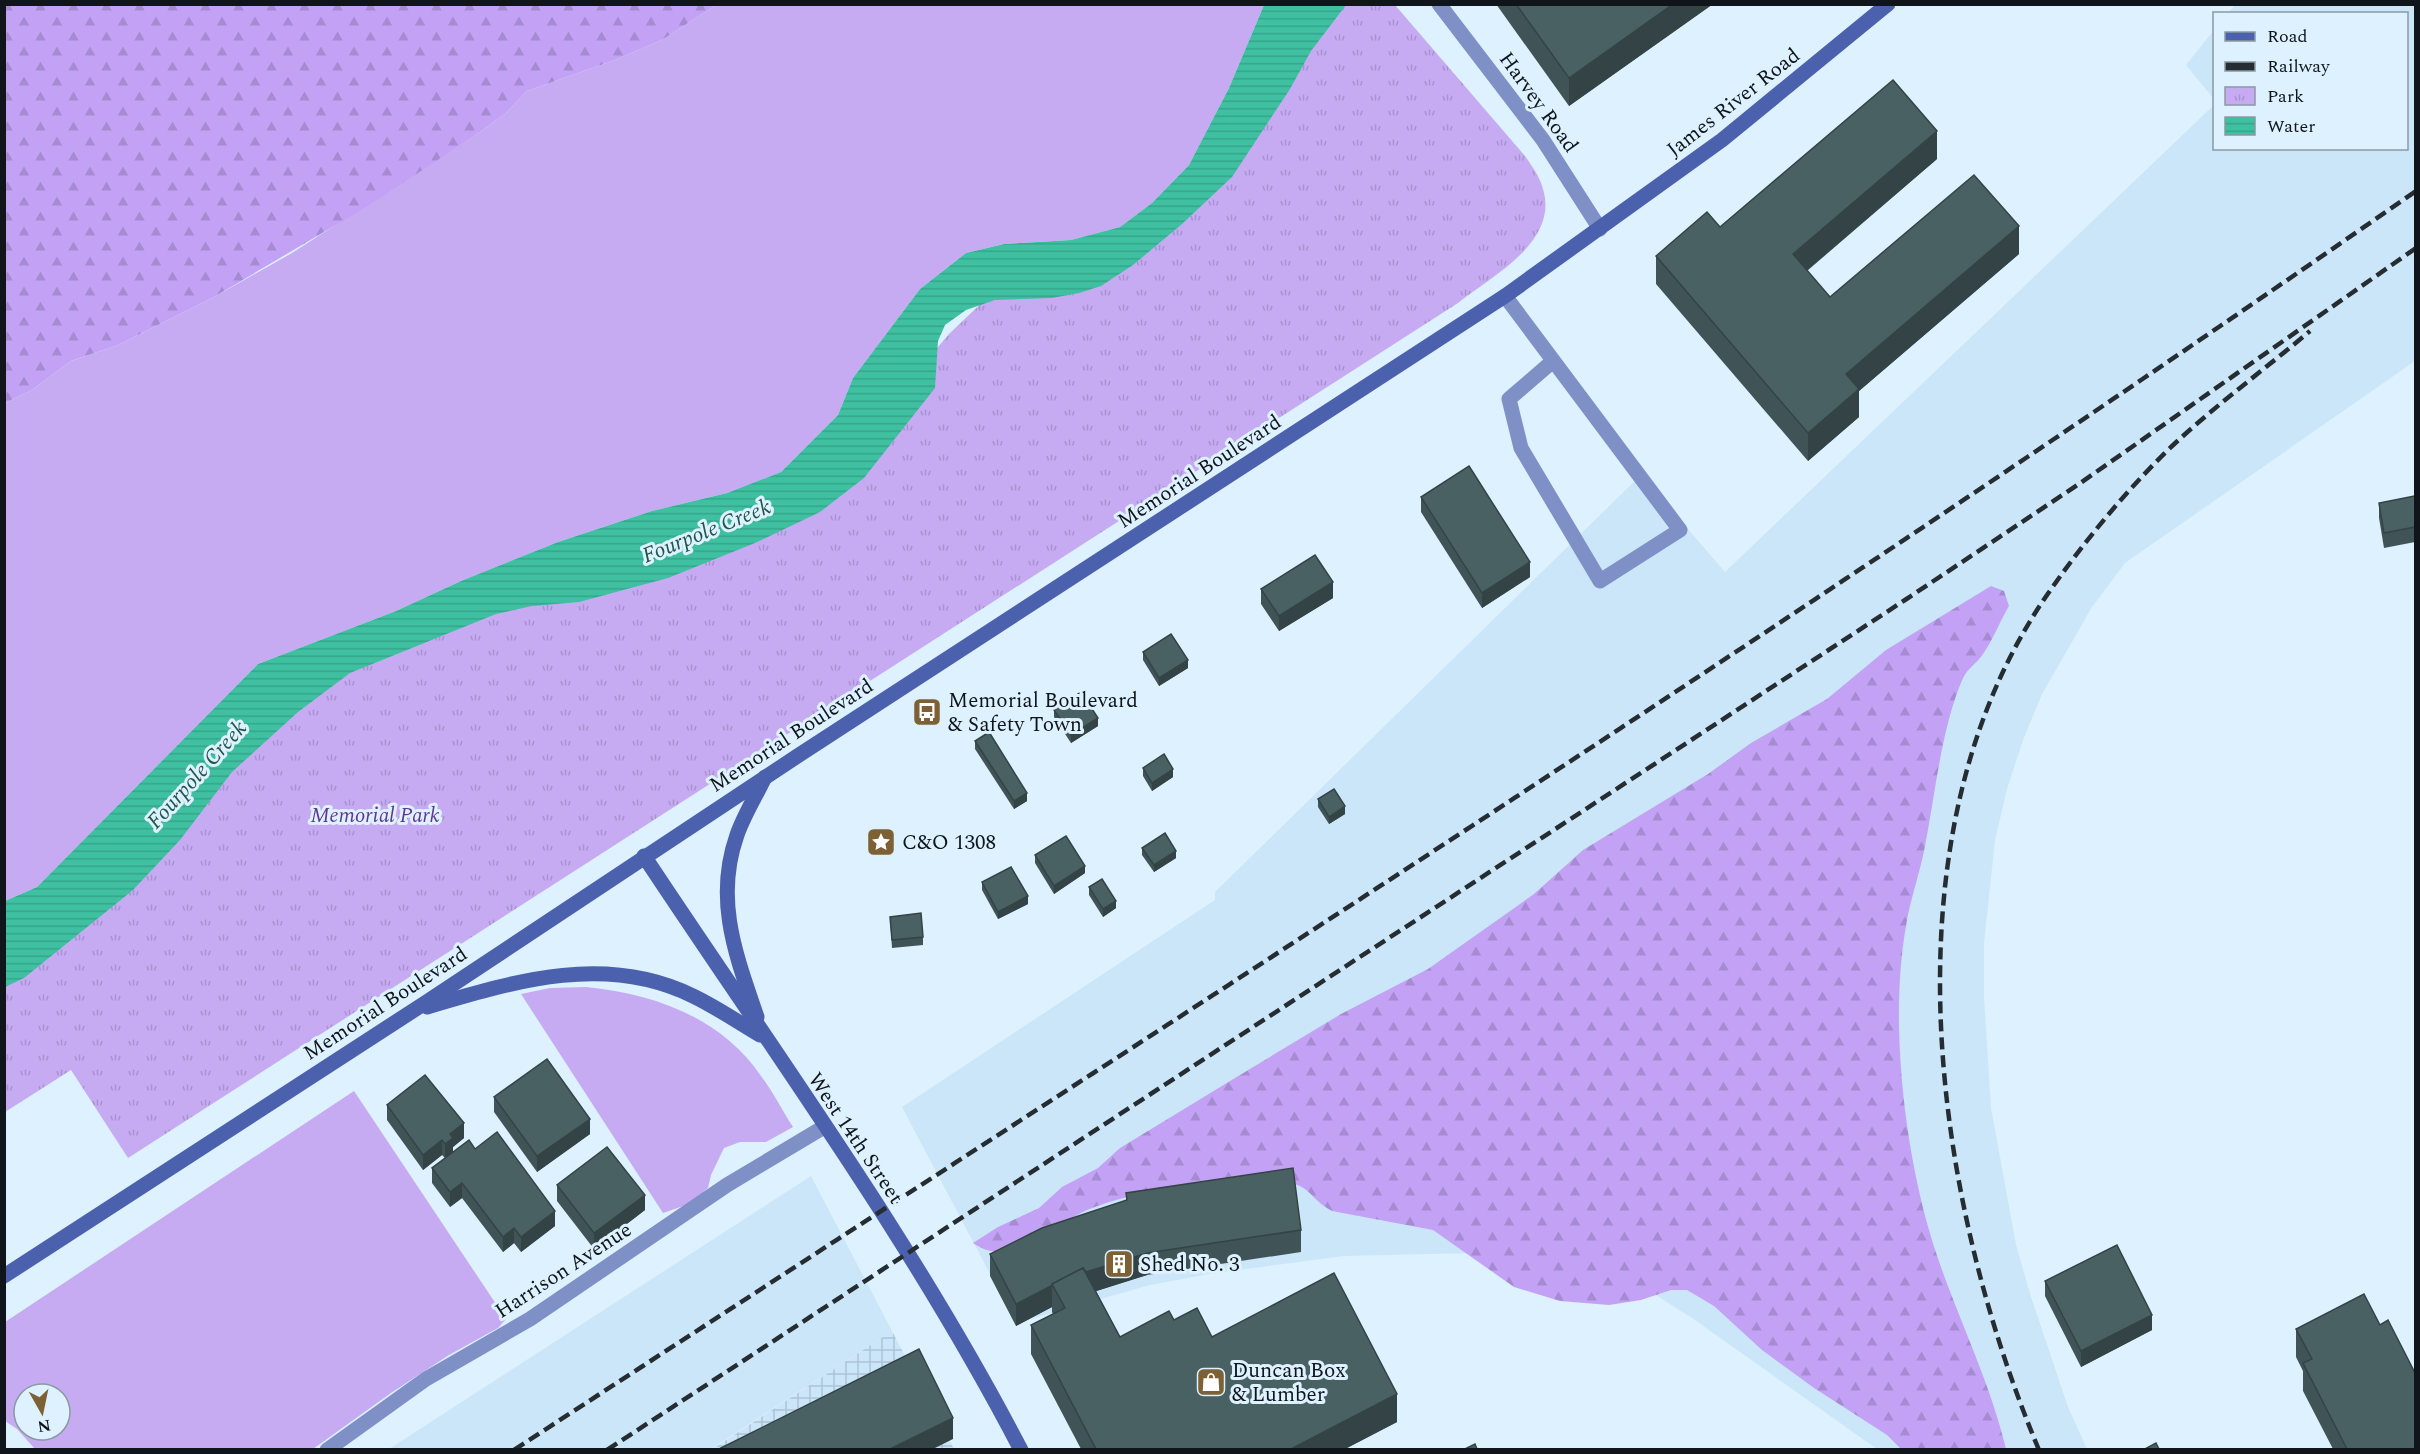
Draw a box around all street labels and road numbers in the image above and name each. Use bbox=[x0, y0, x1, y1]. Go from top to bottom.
street label: James River Road bbox=[1660, 40, 1807, 165]
street label: Harvey Road bbox=[1490, 45, 1586, 160]
street label: Memorial Boulevard bbox=[1111, 407, 1288, 537]
street label: Memorial Boulevard bbox=[703, 671, 880, 801]
street label: Memorial Boulevard bbox=[297, 939, 474, 1069]
street label: West 14th Street bbox=[799, 1066, 911, 1211]
street label: Harrison Avenue bbox=[489, 1214, 638, 1327]

